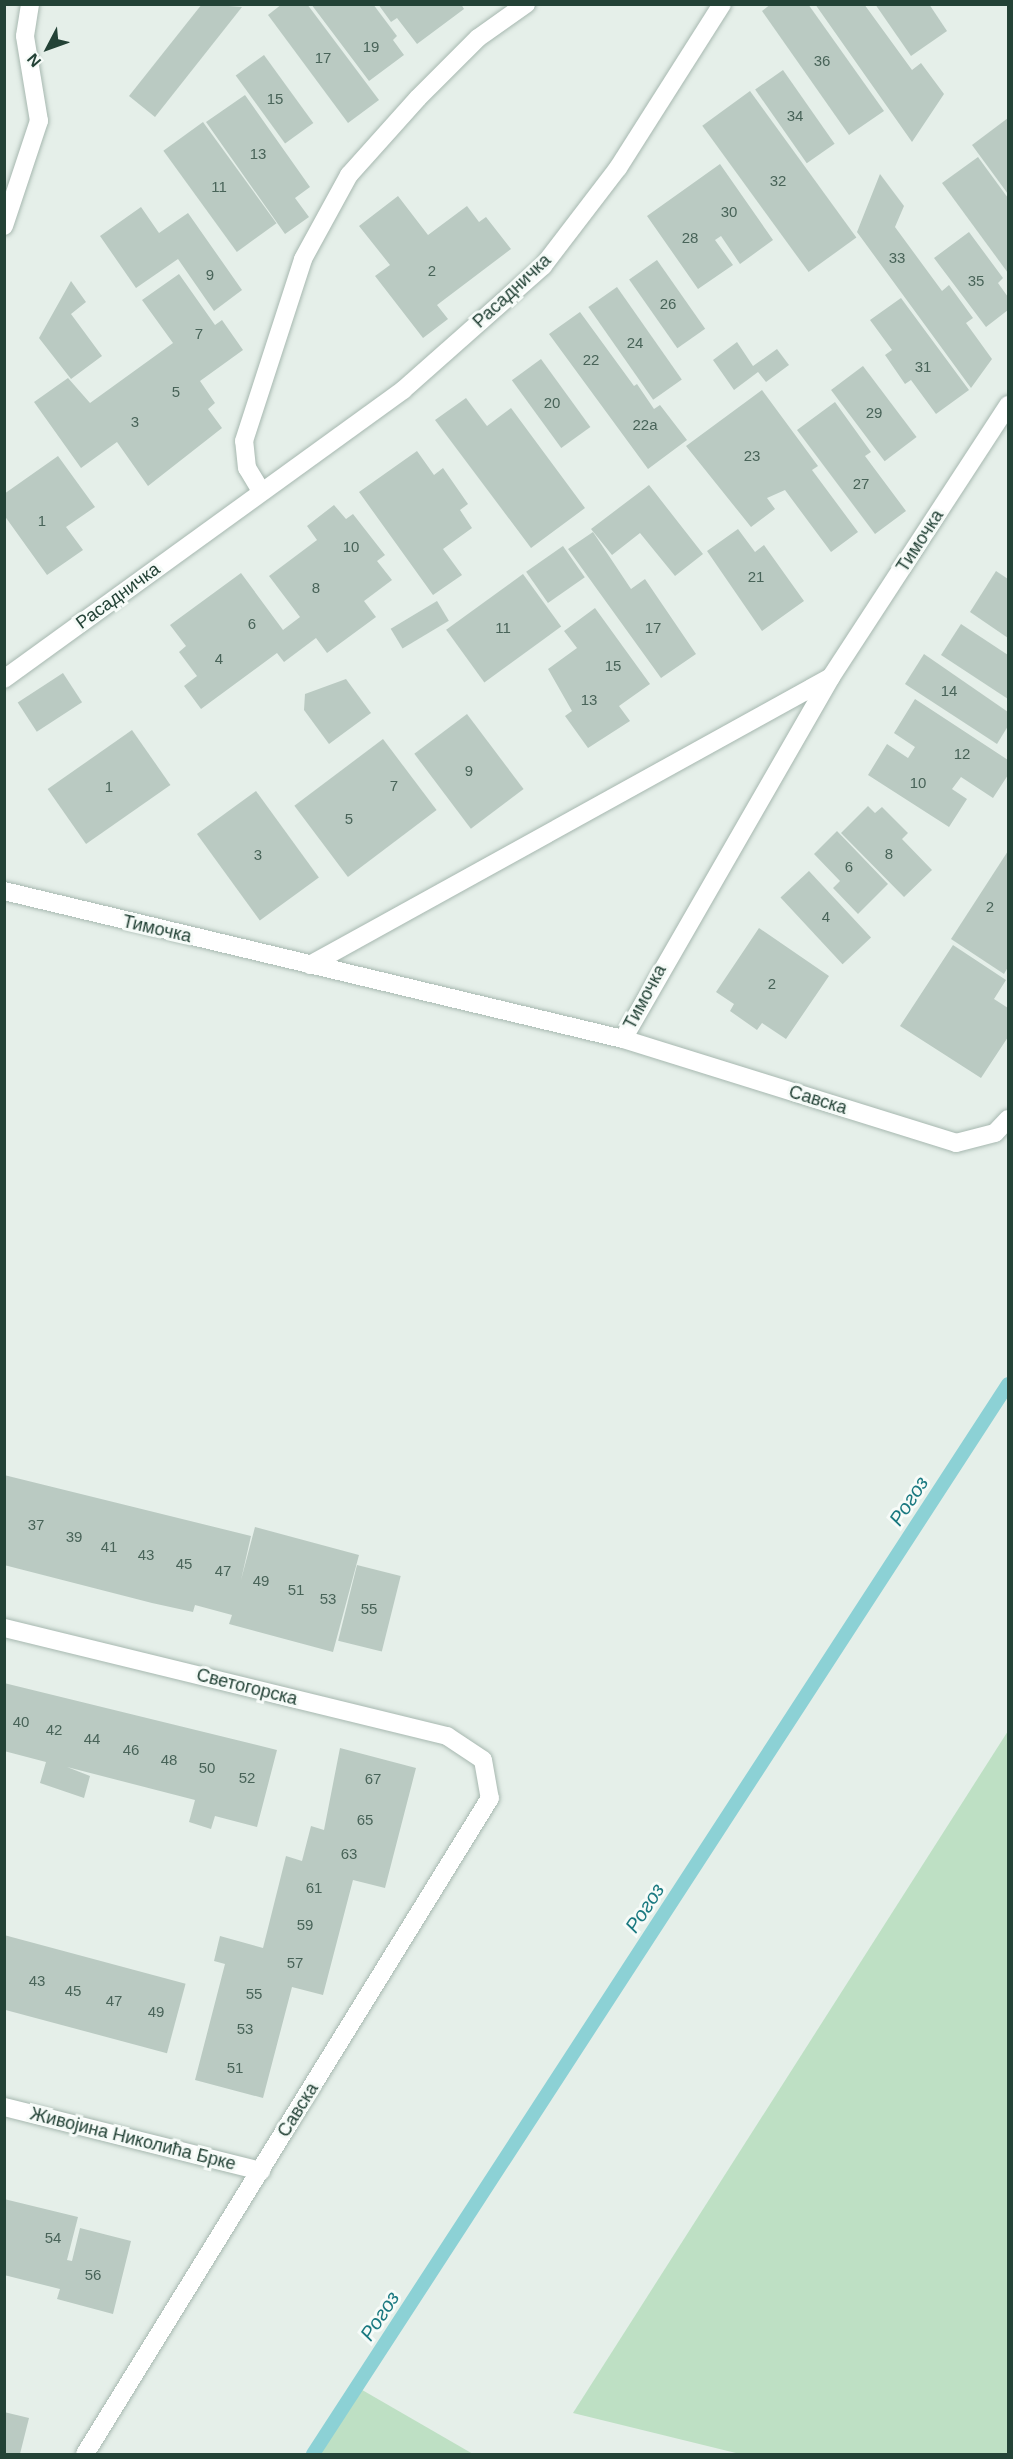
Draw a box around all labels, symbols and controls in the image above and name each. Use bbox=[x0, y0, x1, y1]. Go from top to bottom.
north arrow bbox=[18, 18, 78, 78]
house number: 19 bbox=[363, 38, 379, 56]
house number: 17 bbox=[315, 49, 331, 67]
text: N bbox=[24, 50, 44, 70]
house number: 36 bbox=[814, 52, 830, 70]
house number: 15 bbox=[267, 90, 283, 108]
house number: 34 bbox=[787, 107, 803, 125]
house number: 13 bbox=[250, 145, 266, 163]
house number: 32 bbox=[770, 172, 786, 190]
house number: 11 bbox=[211, 178, 227, 196]
house number: 30 bbox=[721, 203, 737, 221]
house number: 28 bbox=[682, 229, 698, 247]
street label: Расадничка bbox=[469, 249, 555, 333]
house number: 33 bbox=[889, 249, 905, 267]
house number: 2 bbox=[428, 262, 436, 280]
house number: 9 bbox=[206, 266, 214, 284]
house number: 35 bbox=[968, 272, 984, 290]
house number: 26 bbox=[660, 295, 676, 313]
house number: 7 bbox=[195, 325, 203, 343]
house number: 24 bbox=[627, 334, 643, 352]
house number: 22 bbox=[583, 351, 599, 369]
house number: 31 bbox=[915, 358, 931, 376]
house number: 5 bbox=[172, 383, 180, 401]
house number: 20 bbox=[544, 394, 560, 412]
house number: 29 bbox=[866, 404, 882, 422]
house number: 3 bbox=[131, 413, 139, 431]
house number: 22a bbox=[632, 416, 658, 434]
house number: 23 bbox=[744, 447, 760, 465]
house number: 27 bbox=[853, 475, 869, 493]
street label: Тимочка bbox=[892, 506, 948, 576]
house number: 1 bbox=[38, 512, 46, 530]
house number: 10 bbox=[343, 538, 359, 556]
street label: Расадничка bbox=[72, 558, 164, 634]
house number: 21 bbox=[748, 568, 764, 586]
house number: 8 bbox=[312, 579, 320, 597]
house number: 6 bbox=[248, 615, 256, 633]
house number: 11 bbox=[495, 619, 511, 637]
house number: 17 bbox=[645, 619, 661, 637]
house number: 4 bbox=[215, 650, 223, 668]
house number: 15 bbox=[605, 657, 621, 675]
house number: 14 bbox=[941, 682, 957, 700]
house number: 13 bbox=[581, 691, 597, 709]
house number: 12 bbox=[954, 745, 970, 763]
house number: 9 bbox=[465, 762, 473, 780]
house number: 10 bbox=[910, 774, 926, 792]
house number: 7 bbox=[390, 777, 398, 795]
house number: 1 bbox=[105, 778, 113, 796]
house number: 5 bbox=[345, 810, 353, 828]
house number: 8 bbox=[885, 845, 893, 863]
house number: 3 bbox=[254, 846, 262, 864]
house number: 6 bbox=[845, 858, 853, 876]
house number: 2 bbox=[986, 898, 994, 916]
house number: 4 bbox=[822, 908, 830, 926]
street label: Тимочка bbox=[121, 911, 193, 947]
street label: Тимочка bbox=[619, 961, 671, 1033]
house number: 2 bbox=[768, 975, 776, 993]
street label: Савска bbox=[786, 1081, 850, 1119]
water label: Рогоз bbox=[884, 1472, 934, 1530]
house number: 37 bbox=[28, 1516, 44, 1534]
house number: 39 bbox=[66, 1528, 82, 1546]
house number: 41 bbox=[101, 1538, 117, 1556]
house number: 43 bbox=[138, 1546, 154, 1564]
house number: 45 bbox=[176, 1555, 192, 1573]
house number: 47 bbox=[215, 1562, 231, 1580]
house number: 49 bbox=[253, 1572, 269, 1590]
house number: 51 bbox=[288, 1581, 304, 1599]
house number: 53 bbox=[320, 1590, 336, 1608]
house number: 55 bbox=[361, 1600, 377, 1618]
street label: Светогорска bbox=[194, 1664, 300, 1710]
house number: 40 bbox=[13, 1713, 29, 1731]
house number: 42 bbox=[46, 1721, 62, 1739]
house number: 44 bbox=[84, 1730, 100, 1748]
house number: 46 bbox=[123, 1741, 139, 1759]
house number: 48 bbox=[161, 1751, 177, 1769]
house number: 50 bbox=[199, 1759, 215, 1777]
house number: 52 bbox=[239, 1769, 255, 1787]
house number: 67 bbox=[365, 1770, 381, 1788]
house number: 65 bbox=[357, 1811, 373, 1829]
house number: 63 bbox=[341, 1845, 357, 1863]
house number: 61 bbox=[306, 1879, 322, 1897]
water label: Рогоз bbox=[620, 1879, 670, 1937]
house number: 59 bbox=[297, 1916, 313, 1934]
house number: 57 bbox=[287, 1954, 303, 1972]
house number: 43 bbox=[29, 1972, 45, 1990]
house number: 45 bbox=[65, 1982, 81, 2000]
house number: 55 bbox=[246, 1985, 262, 2003]
house number: 47 bbox=[106, 1992, 122, 2010]
house number: 49 bbox=[148, 2003, 164, 2021]
house number: 53 bbox=[237, 2020, 253, 2038]
house number: 51 bbox=[227, 2059, 243, 2077]
street label: Савска bbox=[273, 2079, 323, 2141]
street label: Живојина Николића Брке bbox=[28, 2103, 238, 2175]
house number: 54 bbox=[45, 2229, 61, 2247]
house number: 56 bbox=[85, 2266, 101, 2284]
water label: Рогоз bbox=[355, 2287, 405, 2345]

